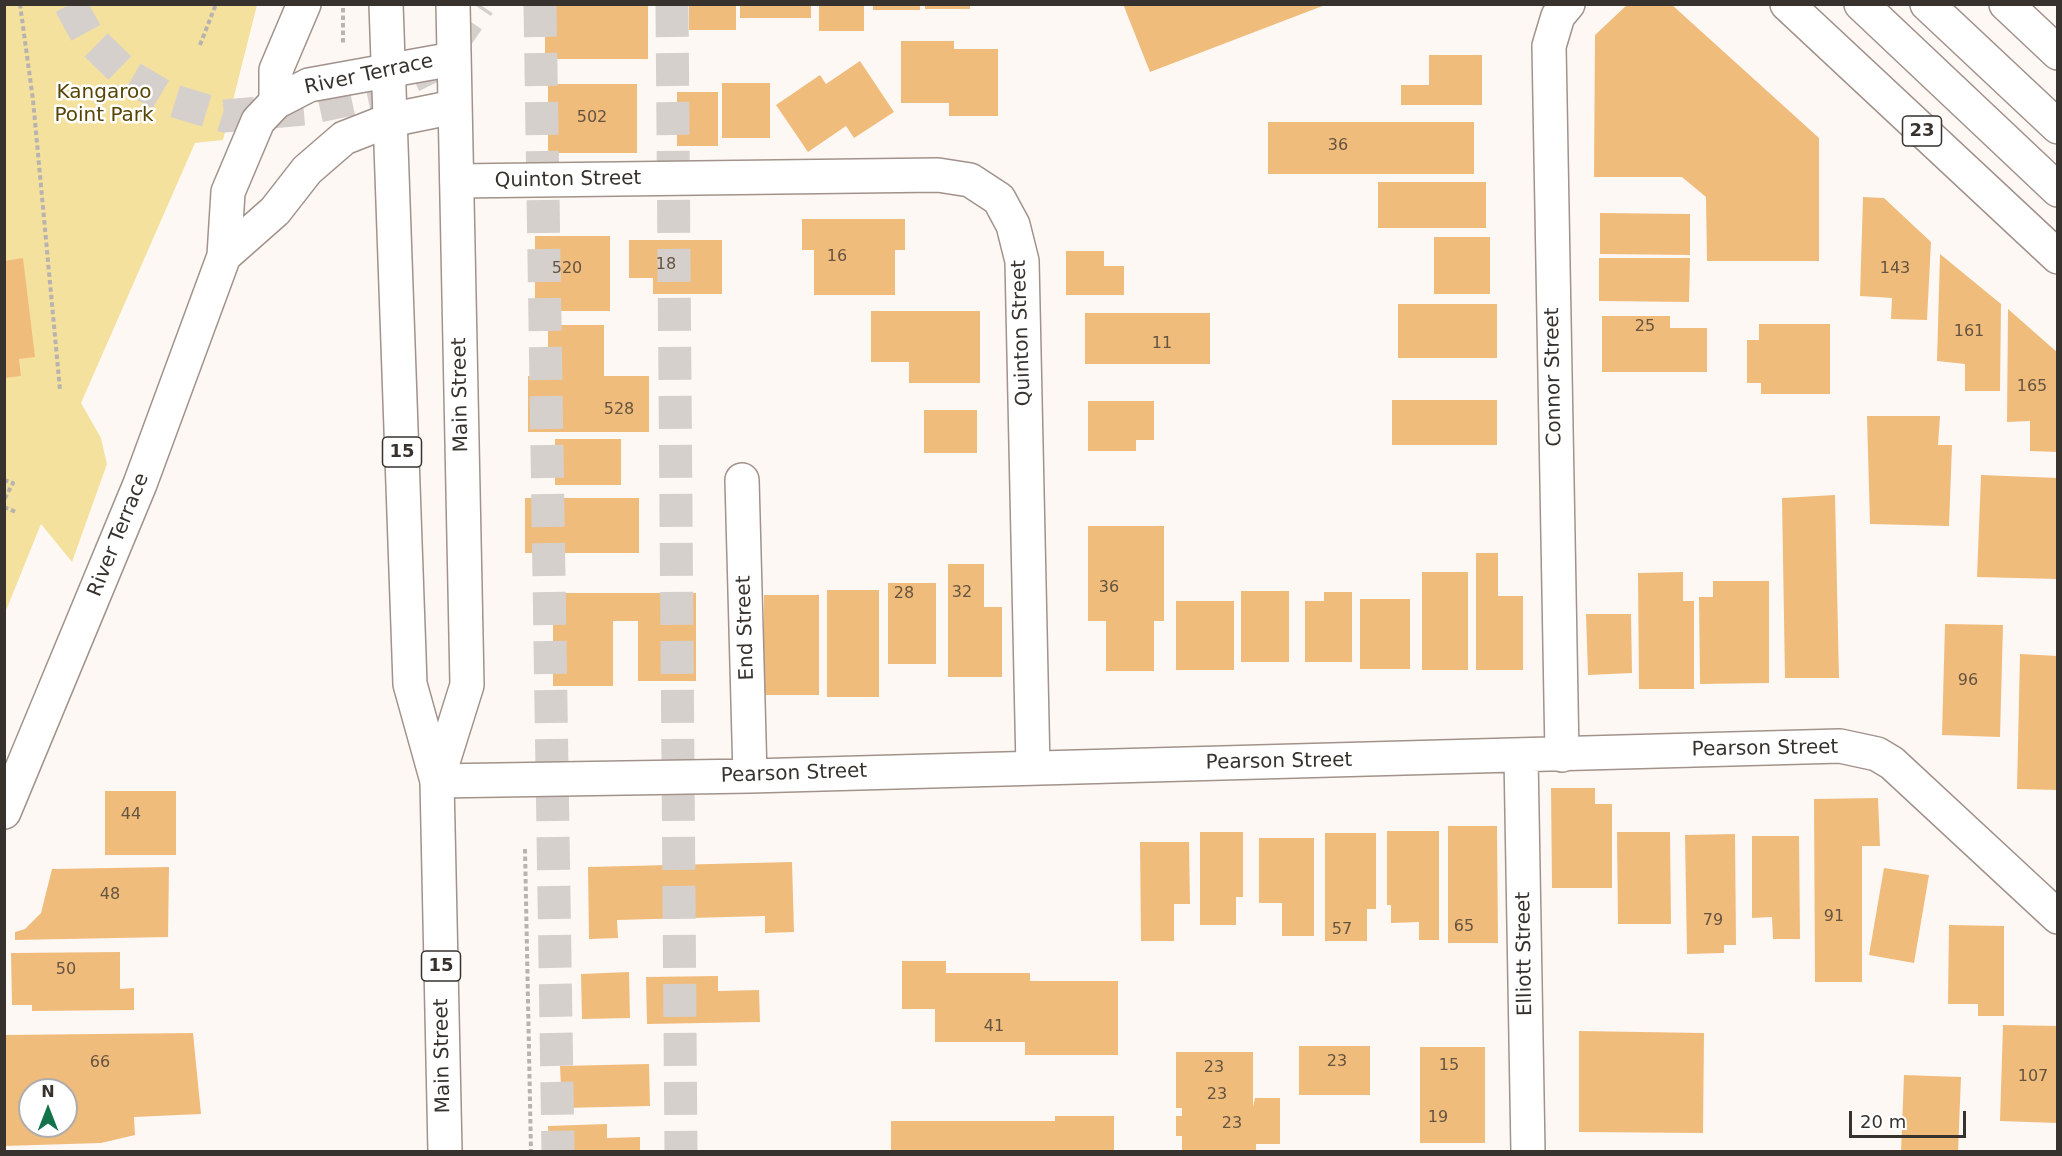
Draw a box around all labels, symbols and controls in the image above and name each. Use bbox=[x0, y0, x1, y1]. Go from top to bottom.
street label: River Terrace bbox=[302, 50, 436, 100]
park label: Kangaroo Point Park bbox=[54, 81, 154, 128]
house number: 502 bbox=[577, 108, 607, 128]
road number: 23 bbox=[1902, 116, 1942, 146]
house number: 36 bbox=[1328, 136, 1348, 156]
street label: Quinton Street bbox=[495, 167, 641, 193]
house number: 16 bbox=[827, 247, 847, 267]
house number: 18 bbox=[656, 255, 676, 275]
house number: 520 bbox=[552, 259, 582, 279]
street label: Quinton Street bbox=[1007, 259, 1037, 407]
house number: 143 bbox=[1880, 259, 1910, 279]
street label: Connor Street bbox=[1541, 307, 1567, 447]
house number: 25 bbox=[1635, 317, 1655, 337]
house number: 161 bbox=[1954, 322, 1984, 342]
house number: 11 bbox=[1152, 334, 1172, 354]
street label: Main Street bbox=[448, 337, 474, 453]
house number: 165 bbox=[2017, 377, 2047, 397]
house number: 528 bbox=[604, 400, 634, 420]
road number: 15 bbox=[382, 437, 422, 467]
street label: River Terrace bbox=[83, 470, 155, 600]
street label: End Street bbox=[732, 575, 760, 681]
house number: 36 bbox=[1099, 578, 1119, 598]
house number: 32 bbox=[952, 583, 972, 603]
house number: 28 bbox=[894, 584, 914, 604]
house number: 96 bbox=[1958, 671, 1978, 691]
street label: Pearson Street bbox=[1692, 736, 1838, 762]
street label: Pearson Street bbox=[1206, 749, 1352, 775]
street label: Pearson Street bbox=[720, 759, 868, 789]
house number: 44 bbox=[121, 805, 141, 825]
house number: 48 bbox=[100, 885, 120, 905]
street label: Elliott Street bbox=[1512, 892, 1538, 1016]
house number: 91 bbox=[1824, 907, 1844, 927]
house number: 79 bbox=[1703, 911, 1723, 931]
house number: 65 bbox=[1454, 917, 1474, 937]
house number: 57 bbox=[1332, 920, 1352, 940]
road number: 15 bbox=[422, 951, 460, 981]
house number: 50 bbox=[56, 960, 76, 980]
street label: Main Street bbox=[430, 998, 456, 1114]
house number: 41 bbox=[984, 1017, 1004, 1037]
house number: 23 bbox=[1327, 1052, 1347, 1072]
house number: 66 bbox=[90, 1053, 110, 1073]
house number: 15 bbox=[1439, 1056, 1459, 1076]
house number: 23 bbox=[1204, 1058, 1224, 1078]
house number: 107 bbox=[2018, 1067, 2048, 1087]
north arrow bbox=[18, 1078, 78, 1138]
text: N bbox=[41, 1082, 55, 1101]
house number: 23 bbox=[1207, 1085, 1227, 1105]
scale bar bbox=[1852, 1099, 1969, 1137]
house number: 19 bbox=[1428, 1108, 1448, 1128]
text: 20 m bbox=[1860, 1111, 1906, 1132]
house number: 23 bbox=[1222, 1114, 1242, 1134]

